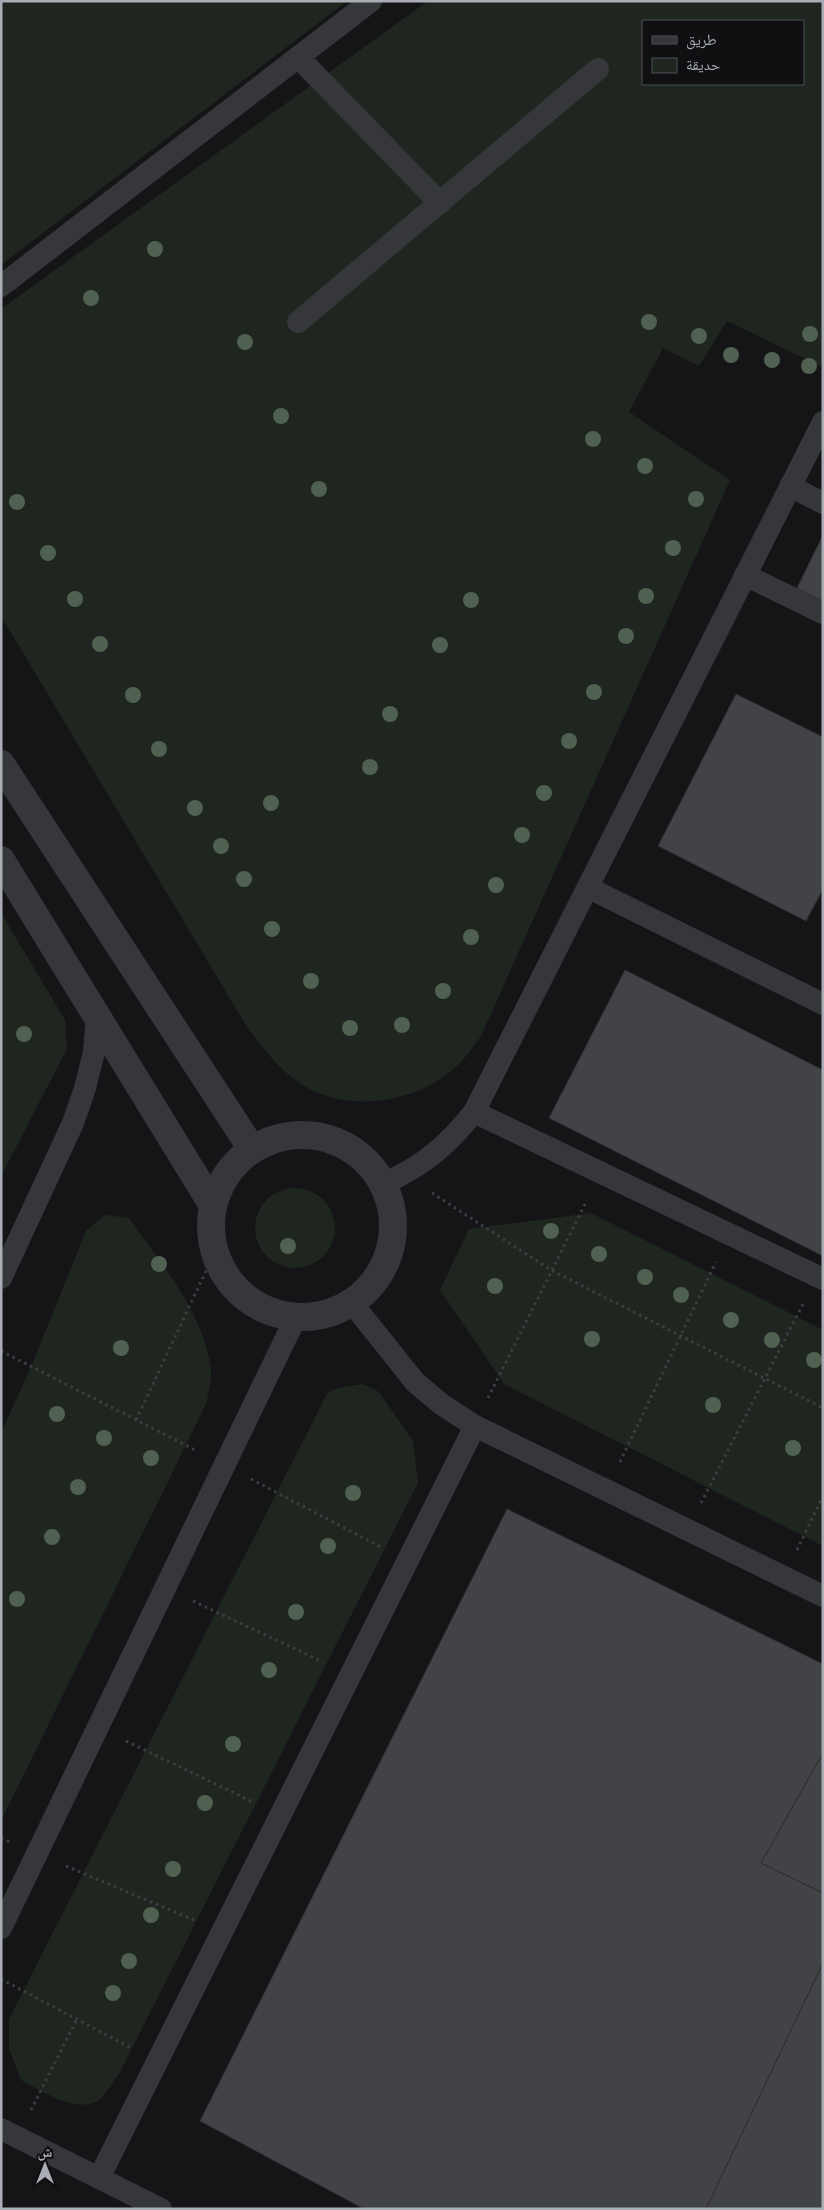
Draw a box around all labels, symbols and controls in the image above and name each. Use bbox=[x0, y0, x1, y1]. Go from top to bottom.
legend bbox=[642, 20, 804, 85]
text: طريق bbox=[686, 31, 717, 50]
text: حديقة bbox=[686, 56, 721, 74]
north arrow bbox=[20, 2140, 70, 2190]
text: ش bbox=[38, 2144, 53, 2161]

